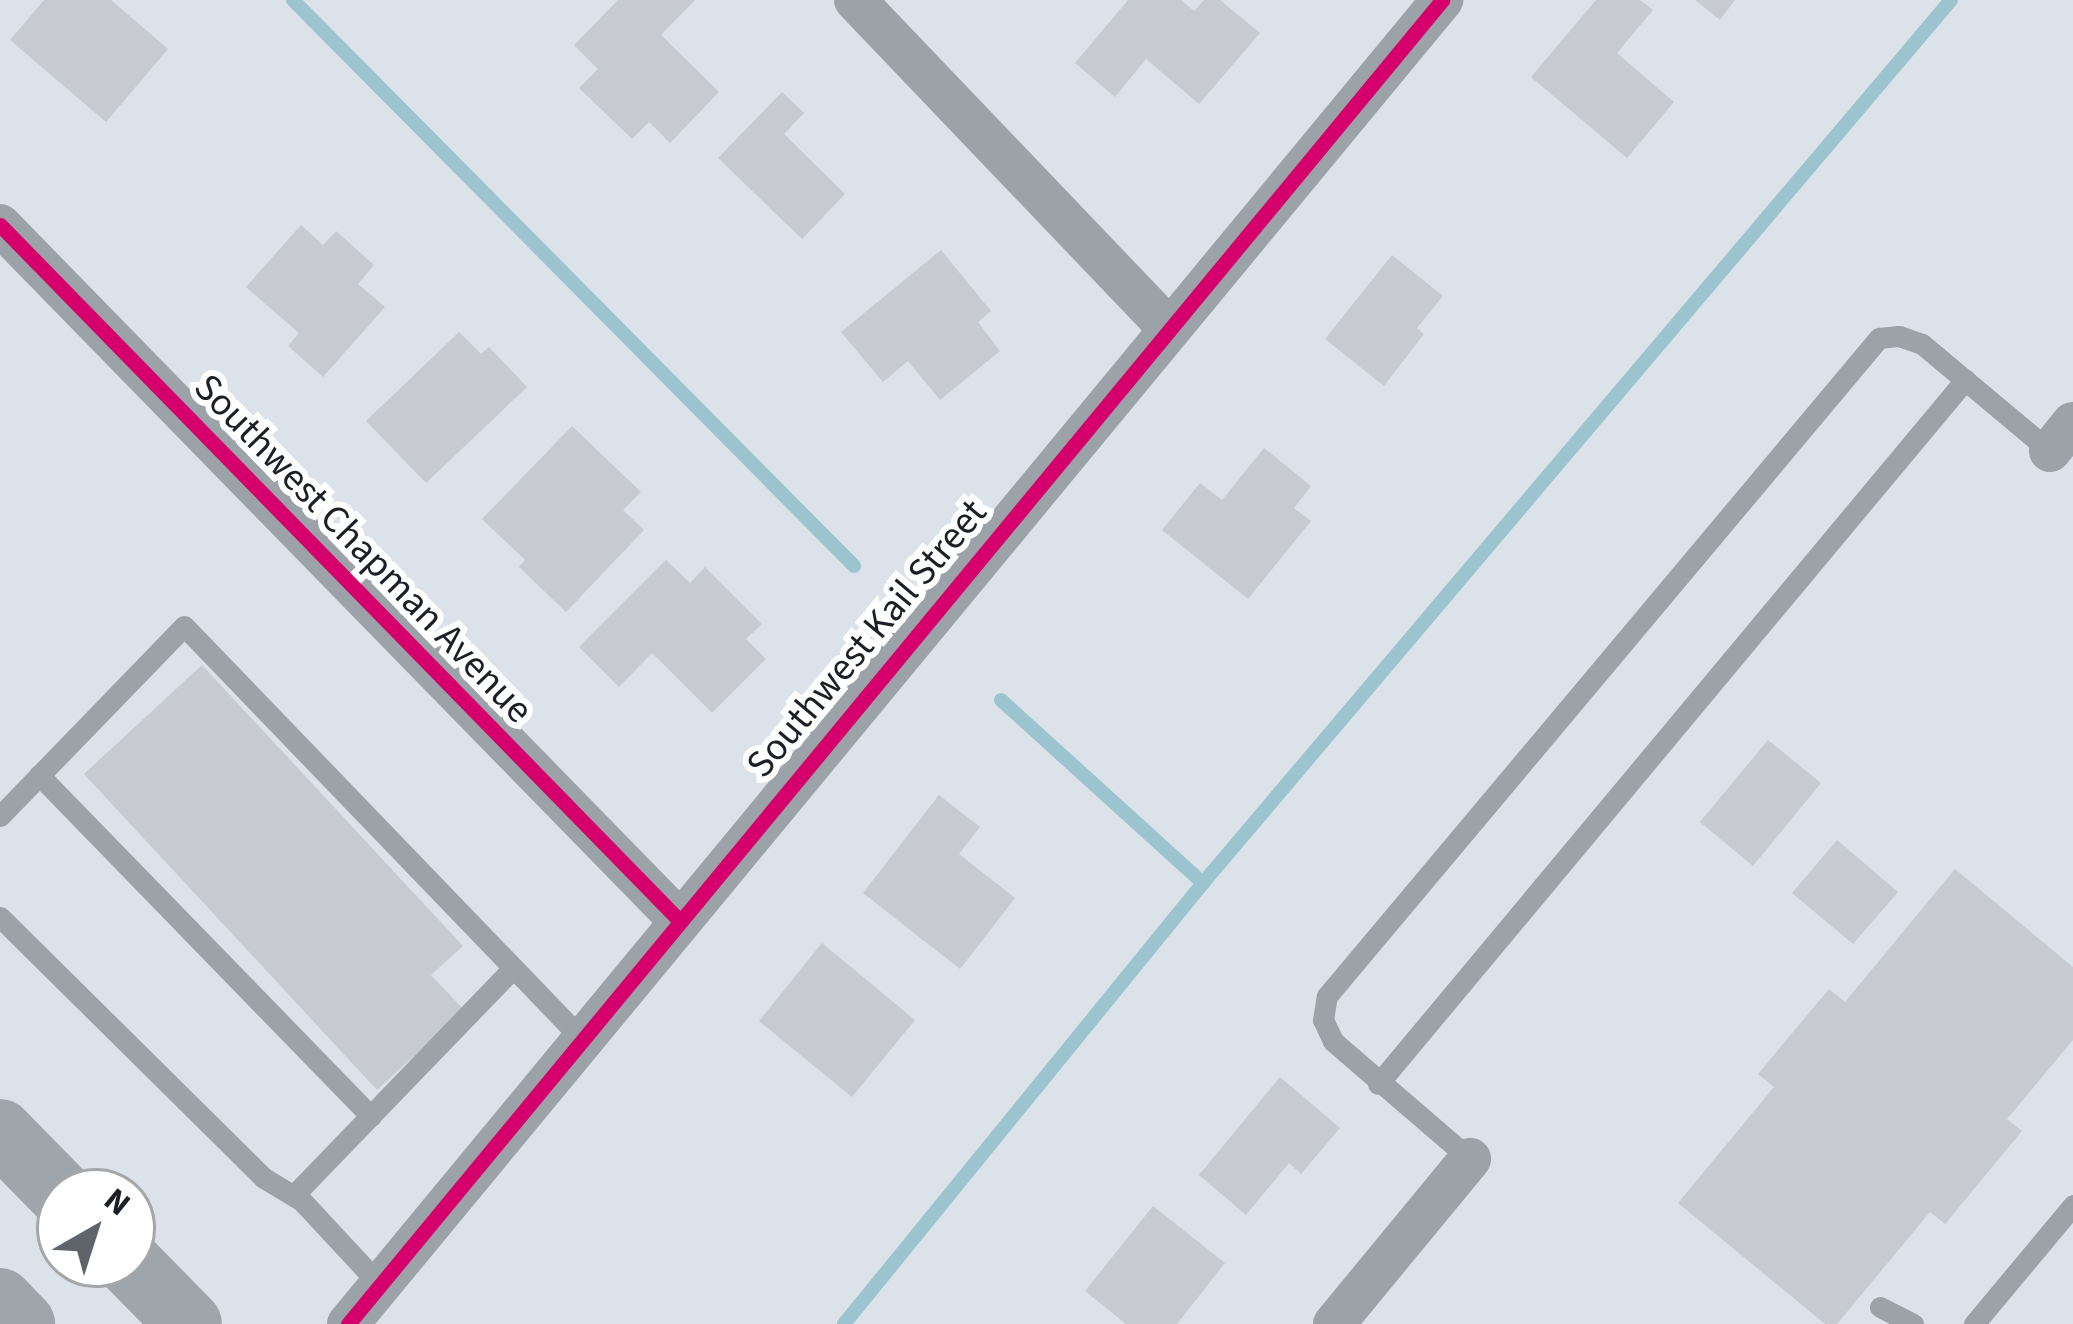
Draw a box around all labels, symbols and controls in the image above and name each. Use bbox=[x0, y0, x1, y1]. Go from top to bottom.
street label: Southwest Chapman Avenue bbox=[184, 365, 542, 733]
street label: Southwest Kail Street bbox=[737, 490, 997, 788]
north arrow bbox=[36, 1168, 156, 1288]
text: N bbox=[94, 1177, 140, 1227]

